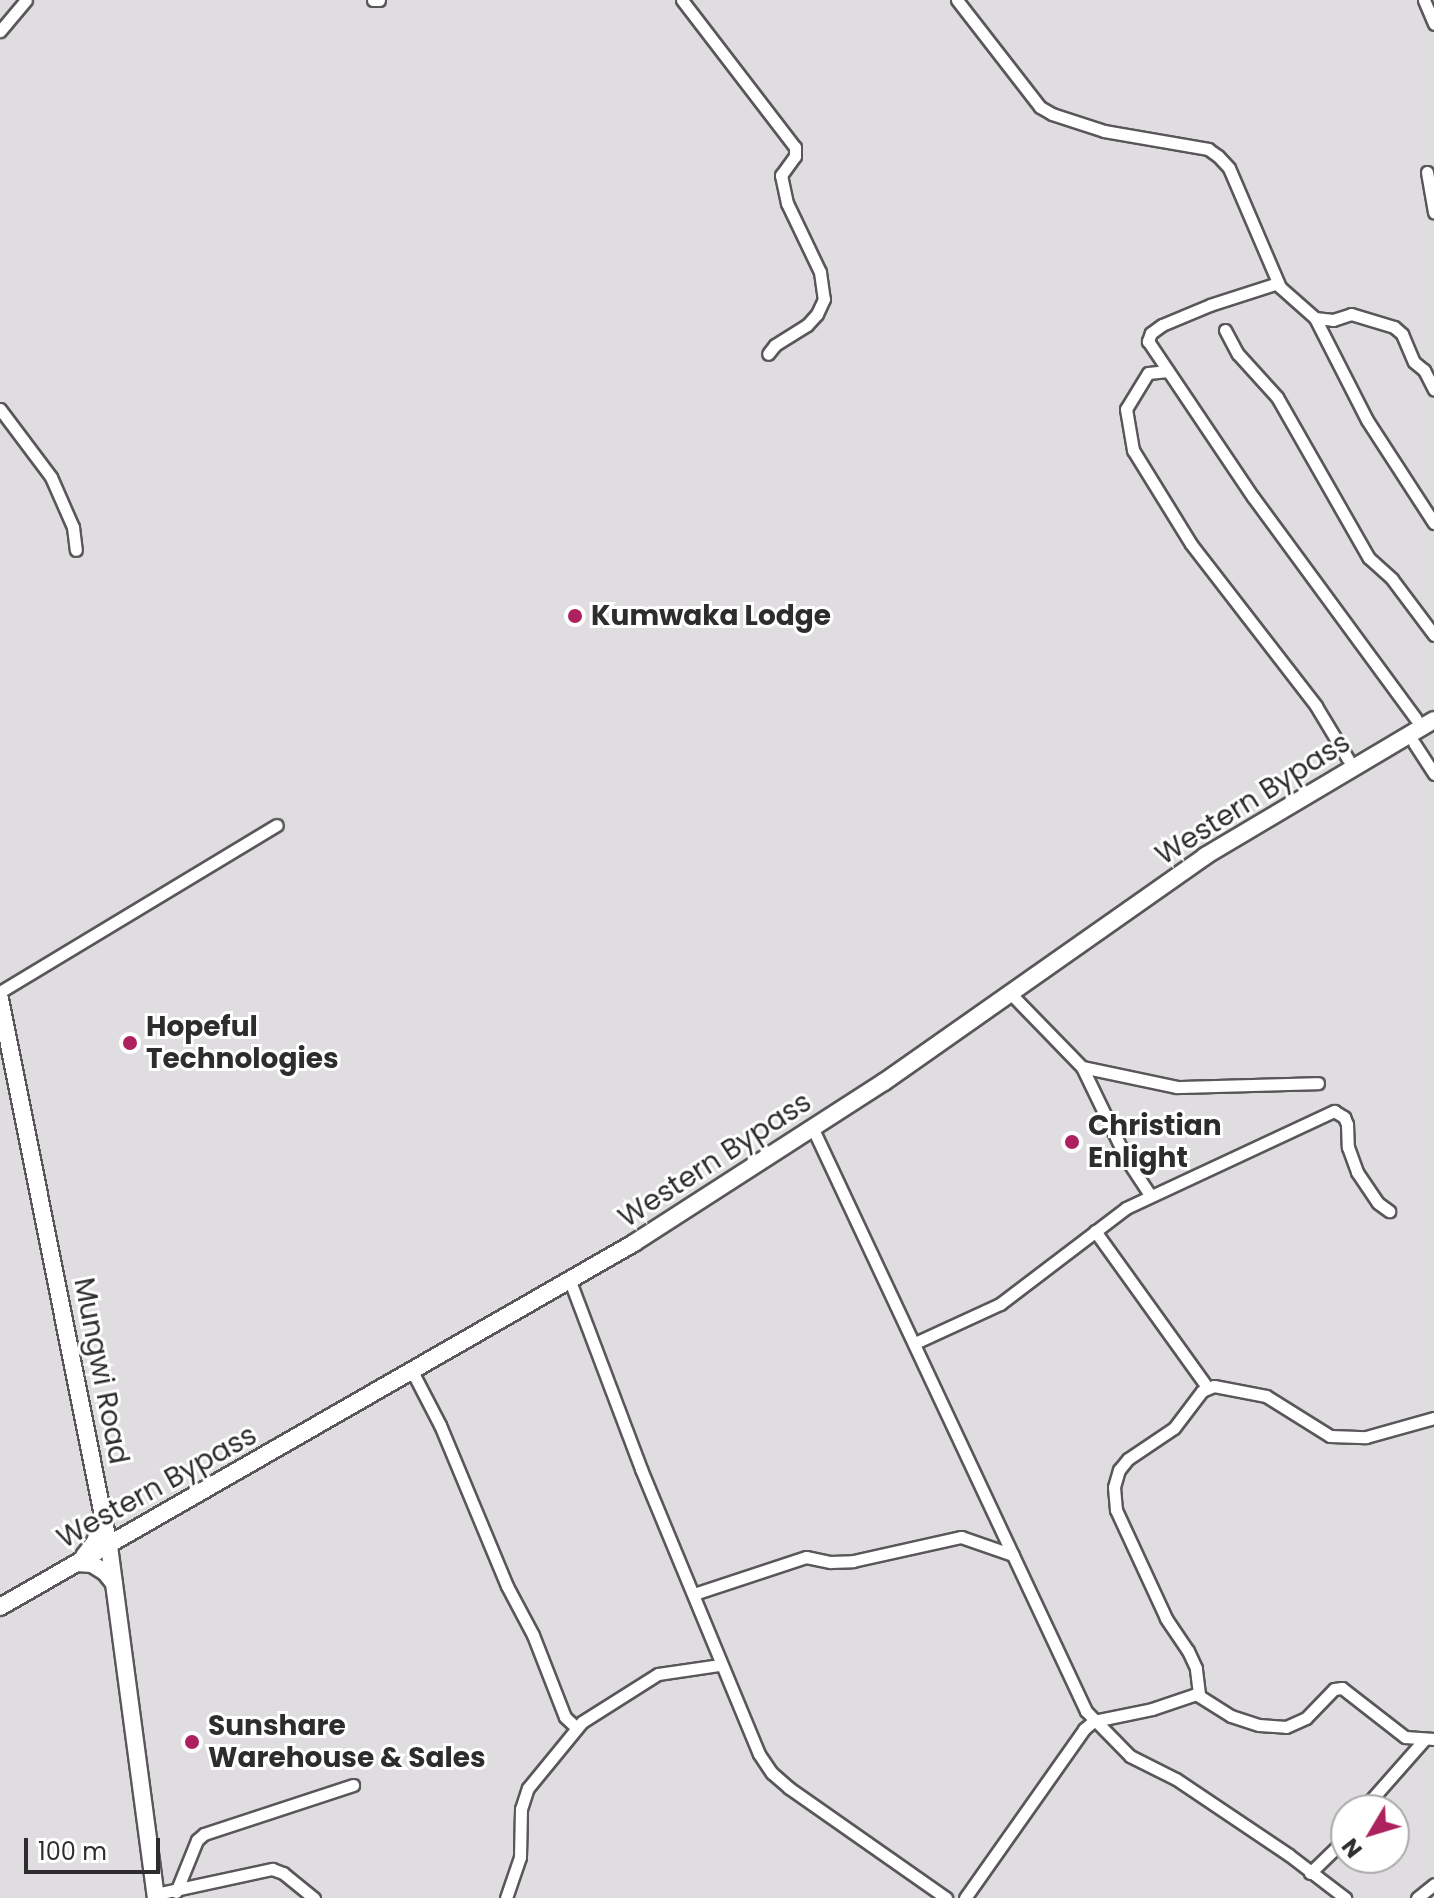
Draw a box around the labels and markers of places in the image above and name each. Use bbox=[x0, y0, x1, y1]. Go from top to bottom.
place label: Kumwaka Lodge bbox=[591, 599, 831, 633]
marker: Kumwaka Lodge bbox=[566, 607, 584, 625]
place label: Hopeful Technologies bbox=[146, 1010, 339, 1076]
marker: Hopeful Technologies bbox=[121, 1034, 139, 1052]
place label: Christian Enlight bbox=[1088, 1109, 1222, 1175]
marker: Christian Enlight bbox=[1063, 1133, 1081, 1151]
place label: Sunshare Warehouse & Sales bbox=[208, 1709, 486, 1775]
marker: Sunshare Warehouse & Sales bbox=[183, 1733, 201, 1751]

